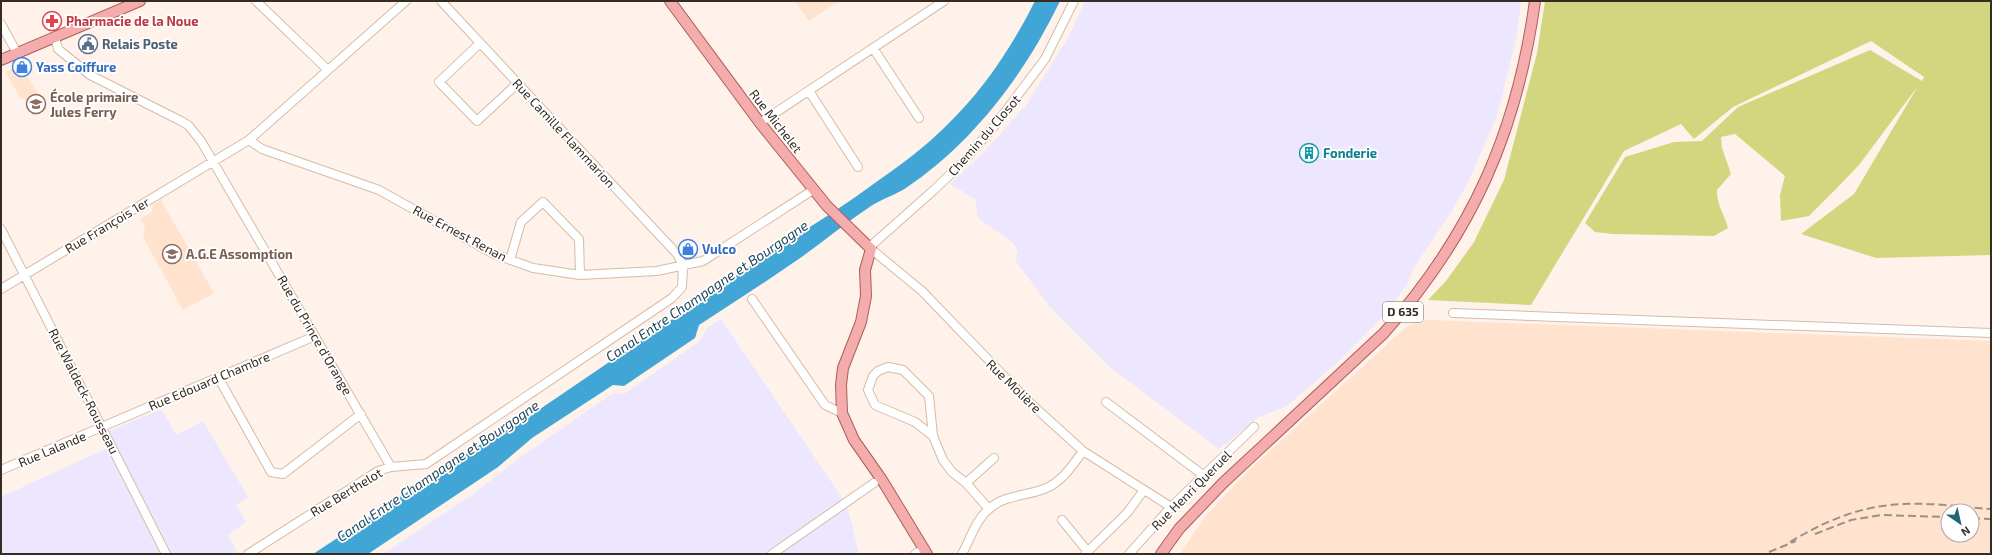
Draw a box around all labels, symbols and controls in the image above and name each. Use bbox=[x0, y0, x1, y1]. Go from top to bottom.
pharmacy icon: Pharmacie de la Noue bbox=[41, 10, 63, 32]
place label: Pharmacie de la Noue bbox=[66, 13, 199, 29]
public building icon: Relais Poste bbox=[77, 33, 99, 55]
place label: Relais Poste bbox=[102, 36, 178, 52]
shop icon: Yass Coiffure bbox=[11, 56, 33, 78]
place label: Yass Coiffure bbox=[36, 59, 116, 75]
street label: Rue Camille Flammarion bbox=[509, 75, 619, 191]
street label: Rue Michelet bbox=[746, 86, 806, 156]
place label: École primaire Jules Ferry bbox=[50, 88, 138, 120]
street label: Chemin du Closot bbox=[944, 91, 1024, 179]
school or university icon: École primaire Jules Ferry bbox=[25, 93, 47, 115]
building icon: Fonderie bbox=[1298, 142, 1320, 164]
place label: Fonderie bbox=[1323, 145, 1377, 161]
street label: Rue François 1er bbox=[62, 193, 153, 257]
street label: Rue Ernest Renan bbox=[410, 202, 510, 264]
water label: Canal Entre Champagne et Bourgogne bbox=[602, 216, 812, 365]
shop icon: Vulco bbox=[677, 238, 699, 260]
place label: Vulco bbox=[702, 241, 737, 257]
school or university icon: A.G.E Assomption bbox=[161, 243, 183, 265]
place label: A.G.E Assomption bbox=[186, 246, 293, 262]
street label: Rue du Prince d'Orange bbox=[274, 272, 356, 398]
road number: D 635 bbox=[1383, 302, 1423, 322]
street label: Rue Waldeck-Rousseau bbox=[45, 326, 123, 456]
street label: Rue Edouard Chambre bbox=[146, 348, 272, 414]
street label: Rue Molière bbox=[983, 356, 1045, 416]
water label: Canal Entre Champagne et Bourgogne bbox=[333, 396, 543, 545]
street label: Rue Lalande bbox=[16, 428, 88, 470]
street label: Rue Henri Queruel bbox=[1148, 447, 1234, 533]
street label: Rue Berthelot bbox=[307, 464, 385, 520]
north arrow bbox=[1940, 503, 1980, 543]
text: N bbox=[1959, 524, 1973, 539]

